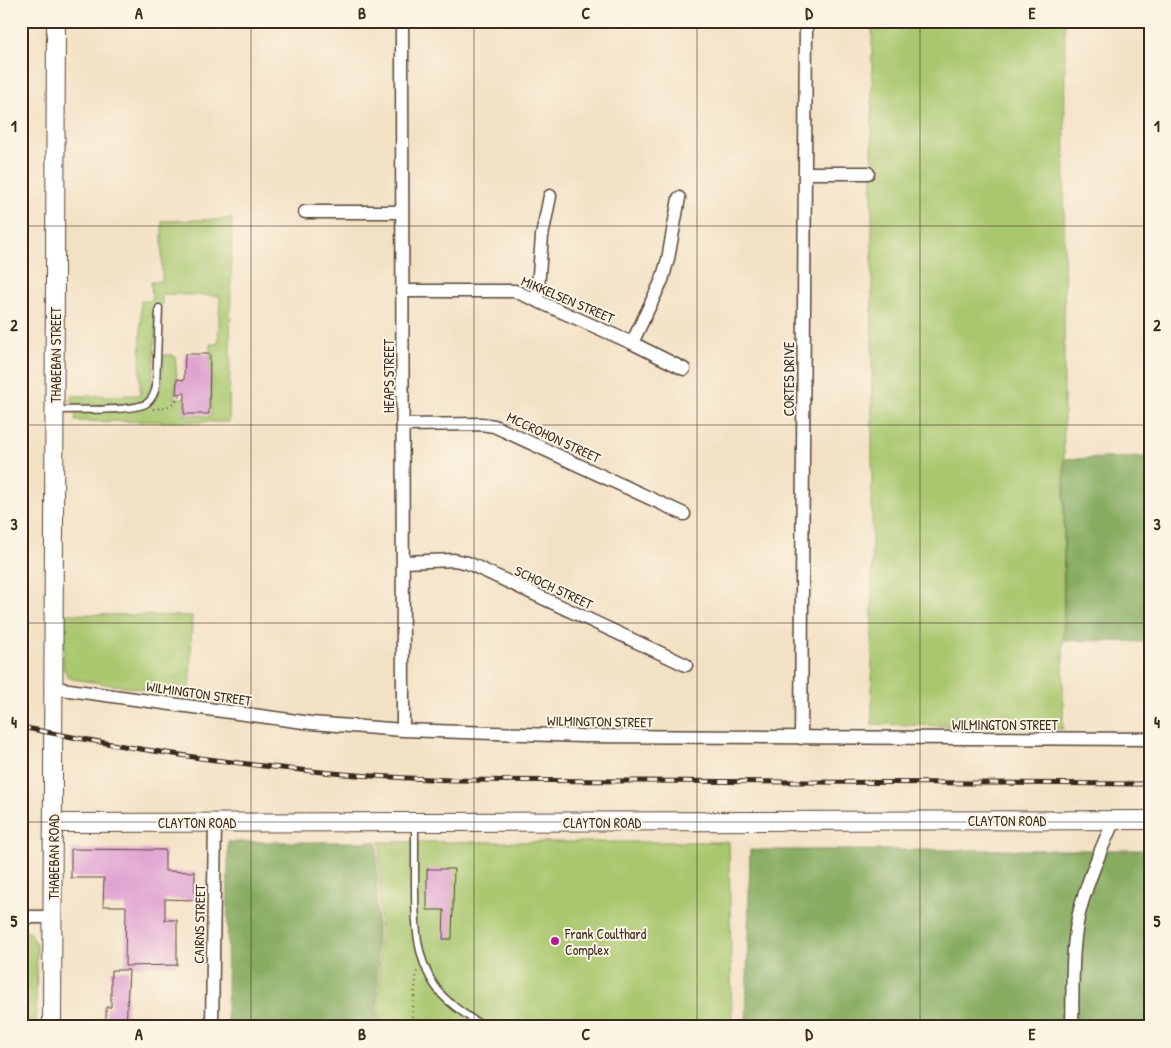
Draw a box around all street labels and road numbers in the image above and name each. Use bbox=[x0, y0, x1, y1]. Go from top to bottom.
street label: MIKKELSEN STREET bbox=[519, 271, 618, 327]
street label: THABEBAN STREET bbox=[46, 307, 65, 403]
street label: HEAPS STREET bbox=[379, 338, 398, 413]
street label: CORTES DRIVE bbox=[779, 342, 798, 416]
street label: MCCROHON STREET bbox=[504, 407, 604, 467]
street label: SCHOCH STREET bbox=[512, 561, 597, 614]
street label: WILMINGTON STREET bbox=[145, 676, 253, 710]
street label: WILMINGTON STREET bbox=[547, 711, 654, 731]
street label: WILMINGTON STREET bbox=[952, 715, 1059, 734]
street label: CLAYTON ROAD bbox=[968, 811, 1047, 830]
street label: CLAYTON ROAD bbox=[158, 813, 237, 832]
street label: CLAYTON ROAD bbox=[563, 813, 642, 832]
street label: THABEBAN ROAD bbox=[44, 814, 63, 900]
street label: CAIRNS STREET bbox=[189, 884, 209, 964]

